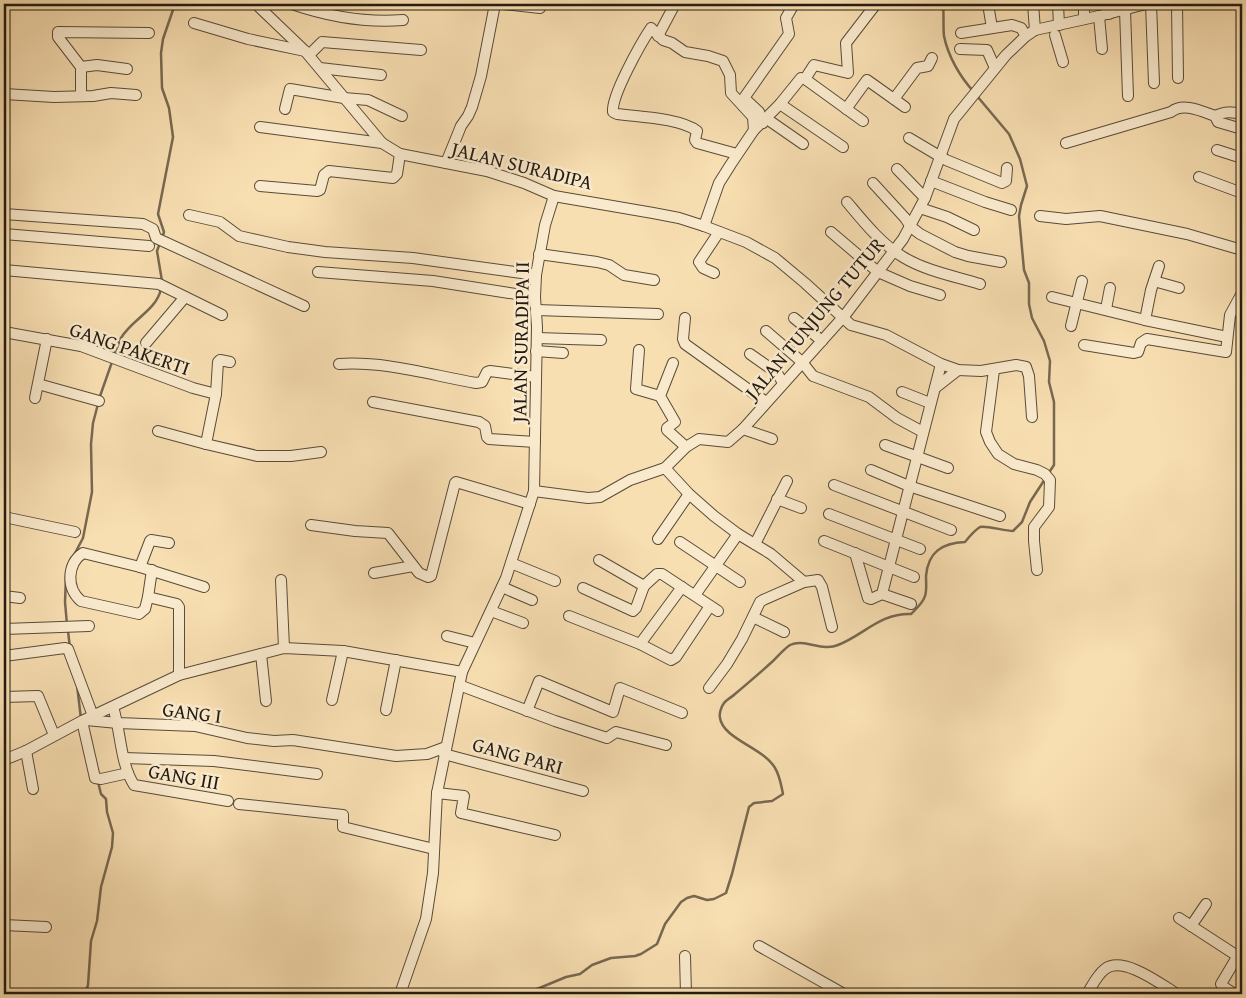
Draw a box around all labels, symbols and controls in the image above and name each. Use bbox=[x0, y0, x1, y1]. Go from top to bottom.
street label: JALAN SURADIPA bbox=[446, 133, 596, 197]
street label: JALAN TUNJUNG TUTUR bbox=[735, 230, 891, 408]
street label: JALAN SURADIPA II bbox=[504, 261, 536, 426]
street label: GANG PAKERTI bbox=[66, 314, 194, 382]
street label: GANG I bbox=[161, 694, 223, 730]
street label: GANG PARI bbox=[470, 729, 566, 781]
street label: GANG III bbox=[146, 756, 222, 796]

